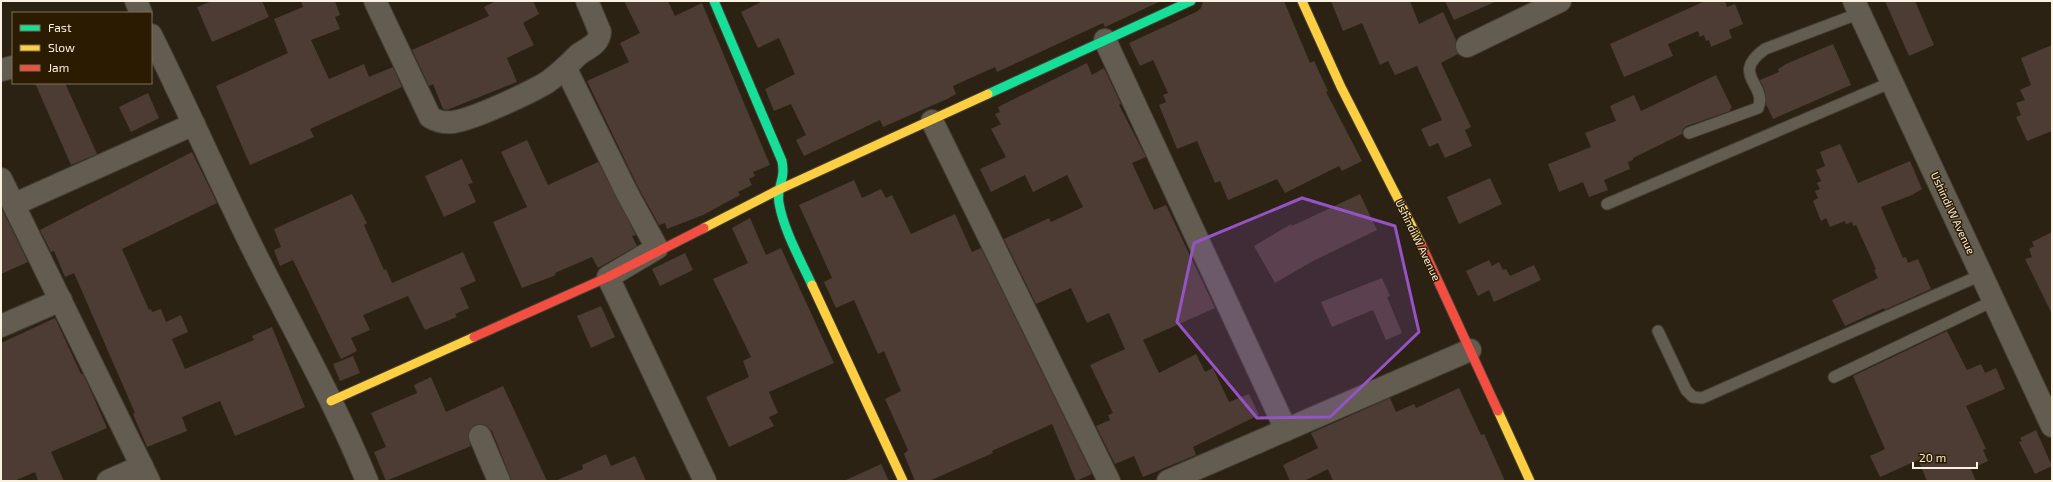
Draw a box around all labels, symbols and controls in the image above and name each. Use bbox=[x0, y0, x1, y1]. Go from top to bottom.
legend bbox=[12, 12, 152, 84]
text: Fast bbox=[48, 20, 72, 34]
text: Slow bbox=[48, 40, 75, 54]
text: Jam bbox=[48, 60, 69, 74]
street label: Ushindi W Avenue bbox=[1929, 170, 1978, 256]
street label: Ushindi W Avenue bbox=[1393, 197, 1444, 283]
scale bar bbox=[1913, 444, 1977, 470]
text: 20 m bbox=[1919, 450, 1946, 464]

